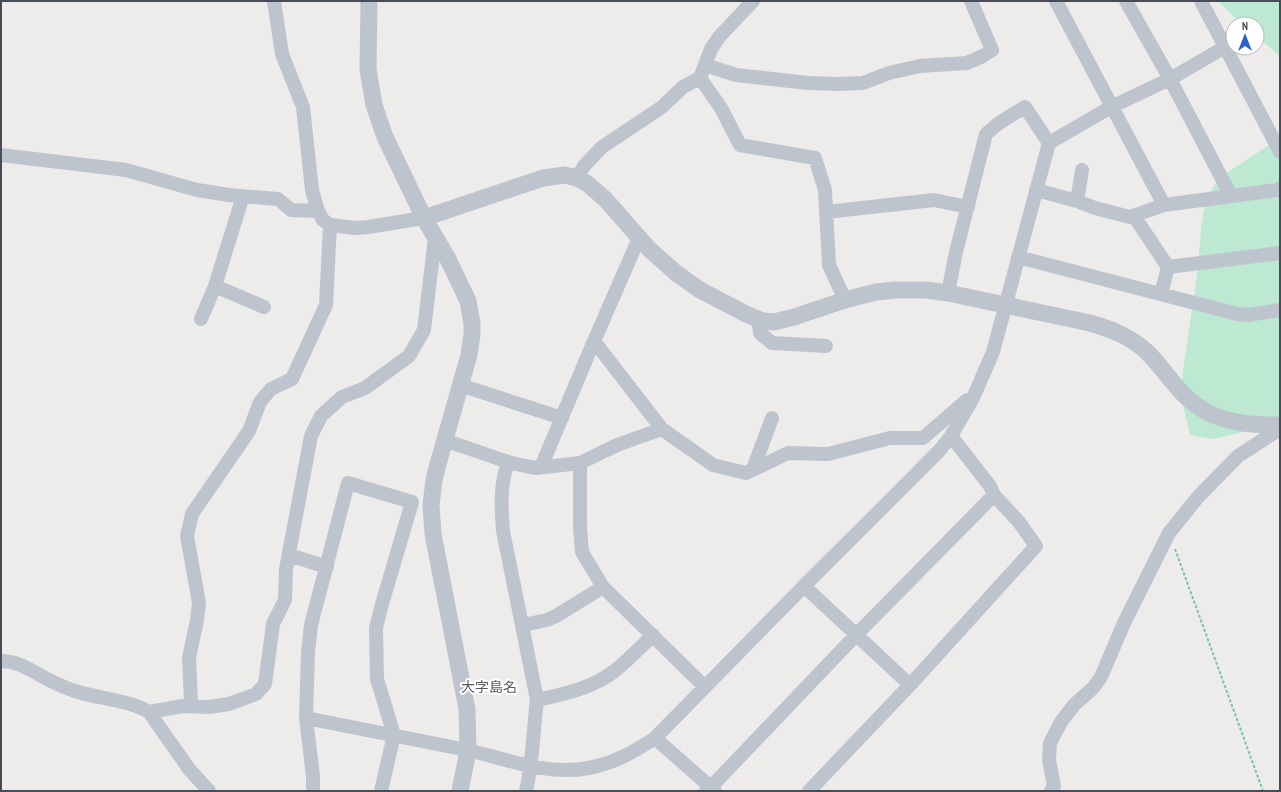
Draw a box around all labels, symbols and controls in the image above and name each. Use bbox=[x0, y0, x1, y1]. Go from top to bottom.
north arrow bbox=[1225, 16, 1265, 56]
text: N bbox=[1242, 19, 1248, 33]
district label: 大字島名 bbox=[461, 678, 517, 696]

